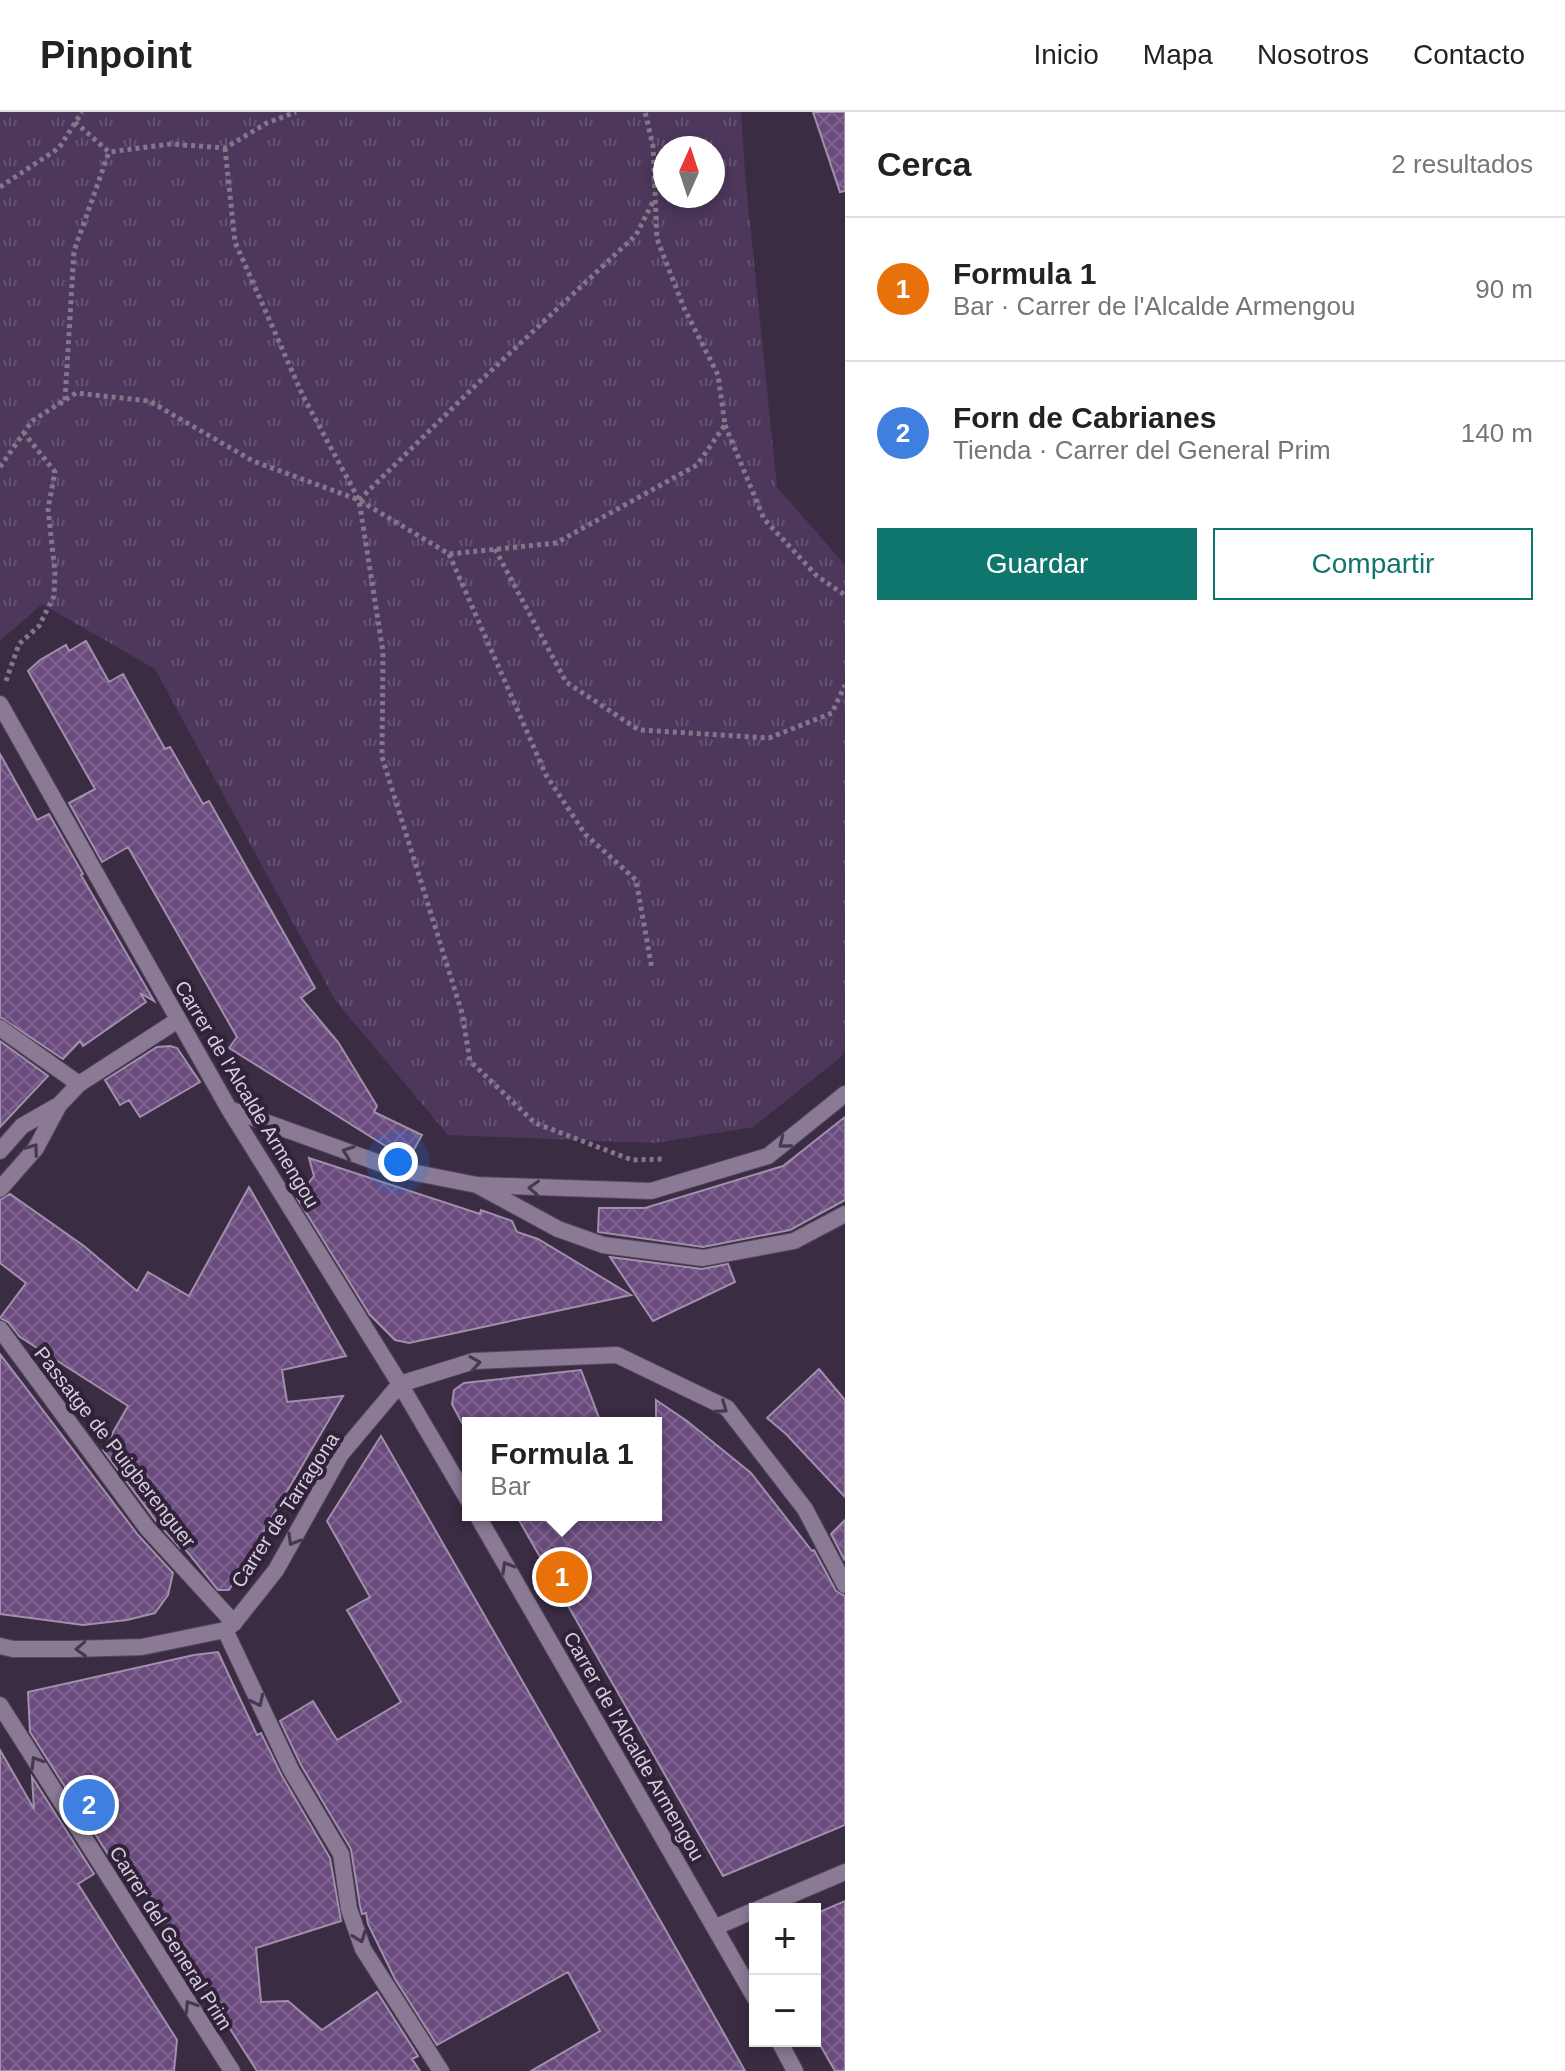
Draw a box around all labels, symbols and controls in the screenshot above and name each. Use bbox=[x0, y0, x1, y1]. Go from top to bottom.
text: Pinpoint bbox=[40, 34, 192, 76]
text: Inicio bbox=[1033, 39, 1099, 70]
text: Mapa bbox=[1143, 39, 1213, 70]
text: Nosotros bbox=[1257, 39, 1369, 70]
text: Contacto bbox=[1413, 39, 1525, 70]
north arrow bbox=[653, 136, 725, 208]
text: Cerca bbox=[877, 145, 972, 183]
text: 2 resultados bbox=[1391, 149, 1533, 179]
text: Formula 1 bbox=[953, 257, 1096, 290]
text: 1 bbox=[896, 274, 910, 304]
text: 90 m bbox=[1475, 274, 1533, 304]
text: Bar · Carrer de l'Alcalde Armengou bbox=[953, 291, 1355, 321]
text: Forn de Cabrianes bbox=[953, 401, 1216, 434]
text: 2 bbox=[896, 418, 910, 448]
text: 140 m bbox=[1461, 418, 1533, 448]
text: Tienda · Carrer del General Prim bbox=[953, 435, 1331, 465]
button: Guardar bbox=[877, 528, 1197, 600]
button: Compartir bbox=[1213, 528, 1533, 600]
street label: Carrer de l'Alcalde Armengou bbox=[170, 977, 324, 1211]
one-way arrow bbox=[779, 1133, 793, 1148]
your location bbox=[378, 1142, 418, 1182]
one-way arrow bbox=[23, 1144, 38, 1158]
one-way arrow bbox=[342, 1145, 356, 1162]
one-way arrow bbox=[527, 1180, 540, 1197]
street label: Passatge de Puigberenguer bbox=[30, 1343, 200, 1552]
one-way arrow bbox=[468, 1355, 482, 1372]
one-way arrow bbox=[713, 1398, 727, 1413]
popup bbox=[462, 1417, 662, 1521]
street label: Carrer de Tarragona bbox=[227, 1428, 344, 1591]
text: Formula 1 bbox=[490, 1437, 634, 1470]
text: Bar bbox=[490, 1471, 531, 1501]
one-way arrow bbox=[287, 1531, 303, 1545]
pin: 1 bbox=[536, 1547, 588, 1607]
one-way arrow bbox=[501, 1561, 517, 1576]
street label: Carrer de l'Alcalde Armengou bbox=[559, 1628, 709, 1864]
one-way arrow bbox=[74, 1640, 87, 1658]
one-way arrow bbox=[248, 1693, 264, 1707]
one-way arrow bbox=[31, 1756, 46, 1771]
pin: 2 bbox=[63, 1775, 115, 1835]
street label: Carrer del General Prim bbox=[105, 1842, 237, 2034]
map controls bbox=[749, 1903, 821, 2047]
button: + bbox=[749, 1903, 821, 1975]
one-way arrow bbox=[350, 1930, 366, 1944]
button: − bbox=[749, 1975, 821, 2047]
one-way arrow bbox=[184, 2000, 199, 2015]

